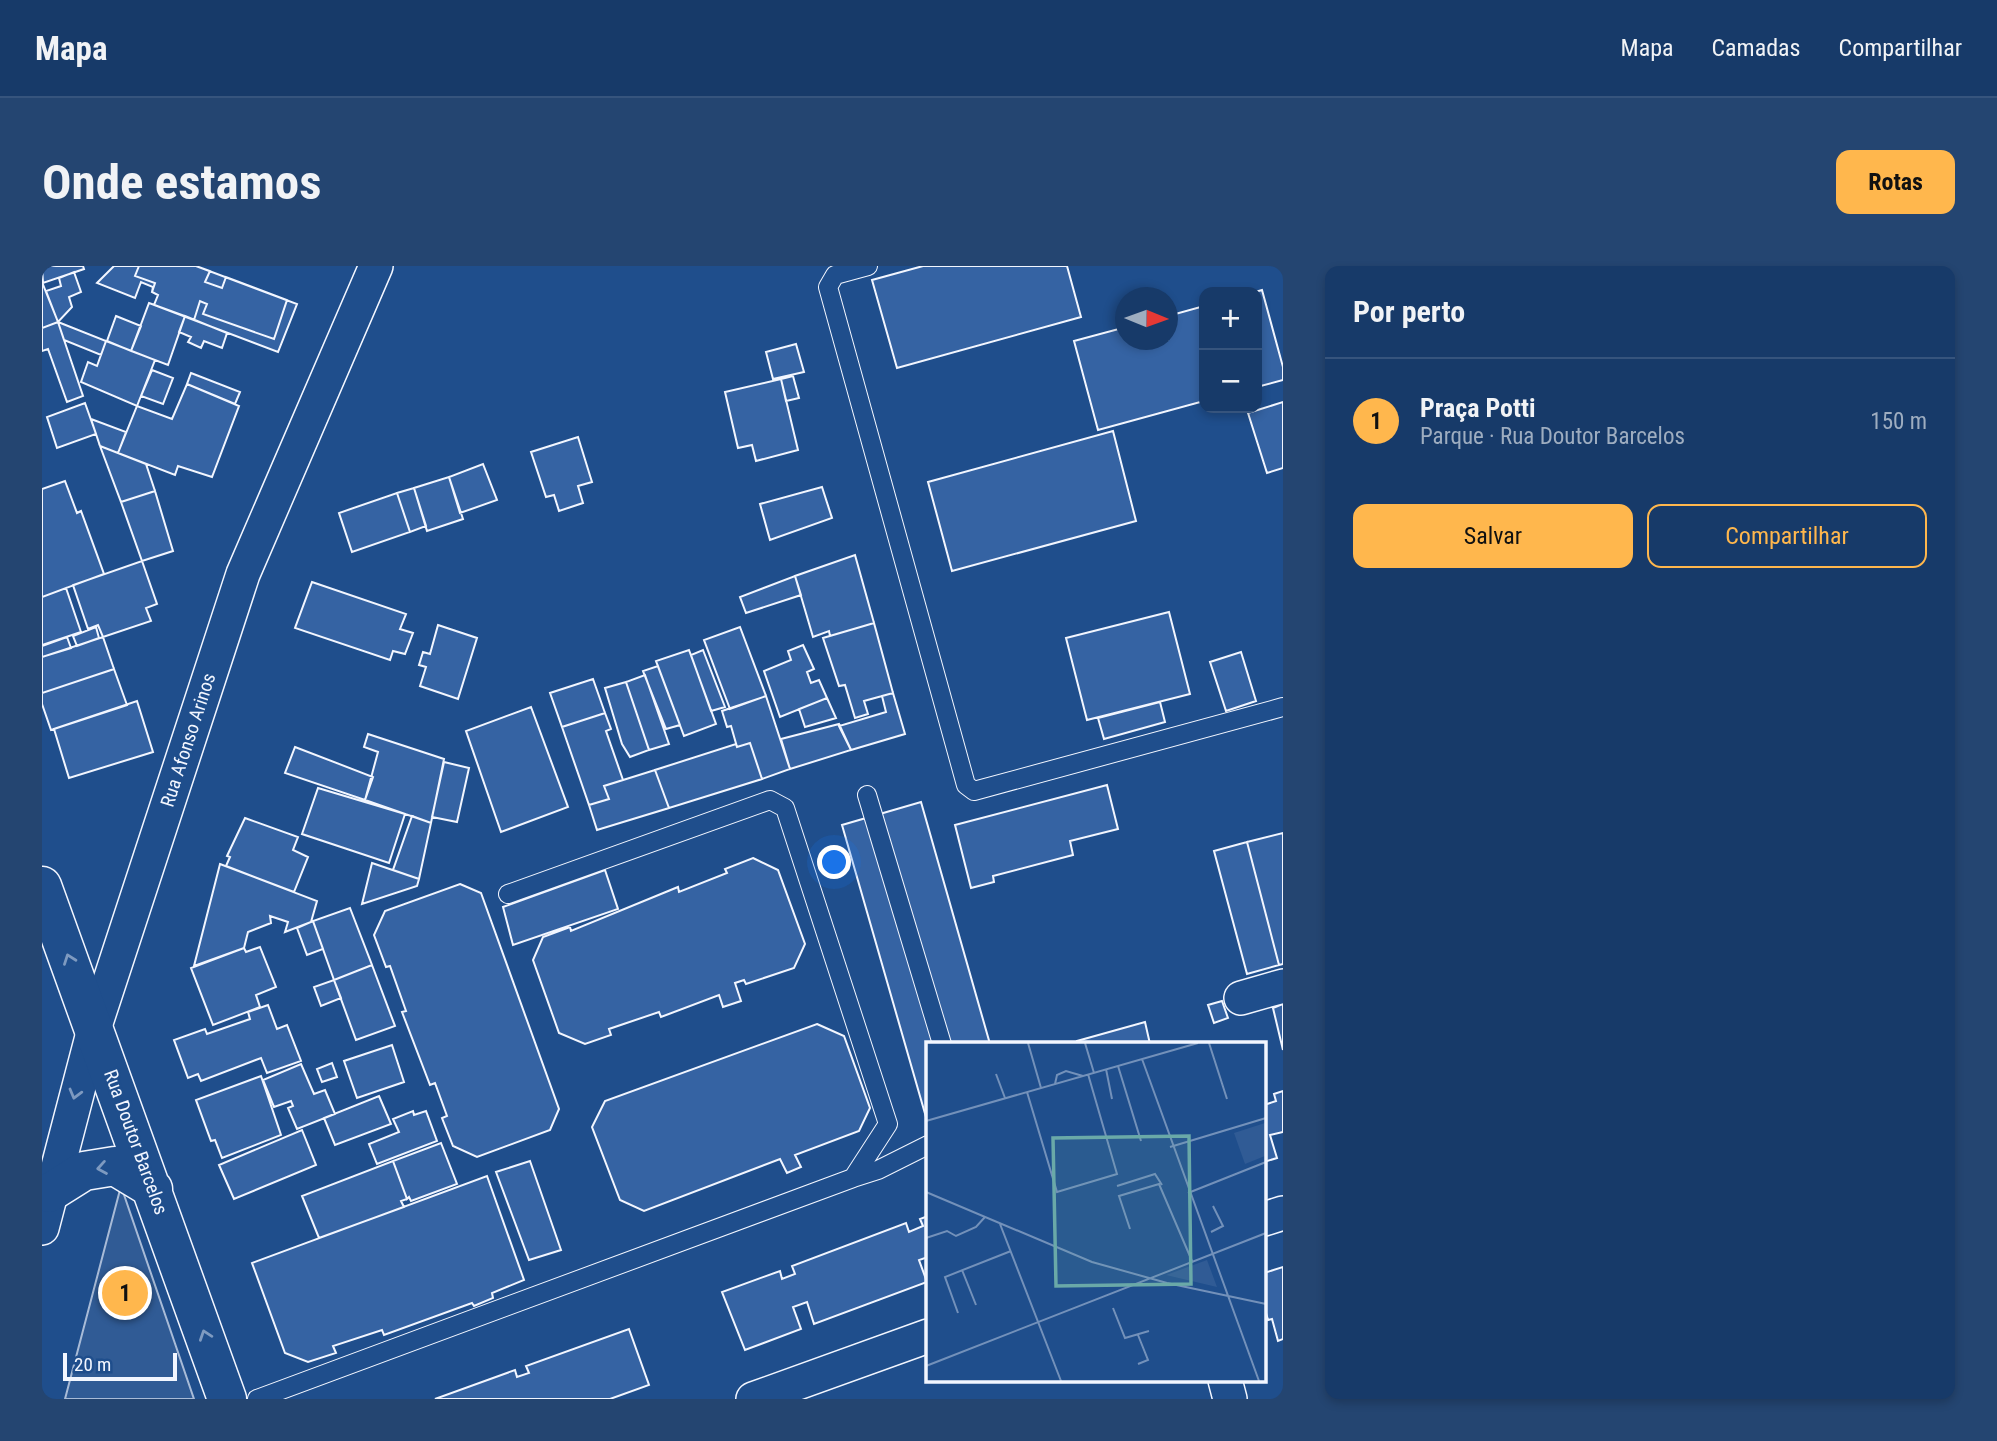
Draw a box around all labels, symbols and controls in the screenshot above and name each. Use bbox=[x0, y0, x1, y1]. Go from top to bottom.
text: Mapa bbox=[35, 29, 107, 68]
text: Mapa bbox=[1621, 34, 1674, 62]
text: Camadas bbox=[1712, 34, 1801, 62]
text: Compartilhar bbox=[1839, 34, 1962, 62]
button: Rotas bbox=[1836, 150, 1955, 214]
text: Onde estamos bbox=[42, 154, 322, 211]
north arrow bbox=[1115, 287, 1178, 350]
map controls bbox=[1199, 287, 1262, 413]
button: + bbox=[1199, 287, 1262, 350]
text: Por perto bbox=[1353, 294, 1465, 329]
button: − bbox=[1199, 350, 1262, 413]
text: Praça Potti bbox=[1420, 393, 1536, 423]
text: 1 bbox=[1370, 408, 1382, 435]
text: 150 m bbox=[1870, 408, 1927, 435]
text: Parque · Rua Doutor Barcelos bbox=[1420, 423, 1685, 450]
button: Salvar bbox=[1353, 504, 1633, 568]
button: Compartilhar bbox=[1647, 504, 1927, 568]
street label: Rua Afonso Arinos bbox=[156, 670, 220, 810]
your location bbox=[817, 845, 851, 879]
one-way arrow bbox=[63, 954, 77, 966]
inset map bbox=[926, 1042, 1266, 1382]
street label: Rua Doutor Barcelos bbox=[99, 1066, 173, 1218]
one-way arrow bbox=[69, 1088, 83, 1100]
one-way arrow bbox=[96, 1160, 107, 1175]
pin: 1 bbox=[102, 1267, 148, 1319]
one-way arrow bbox=[199, 1329, 213, 1341]
scale bar bbox=[63, 1350, 177, 1382]
text: 20 m bbox=[74, 1353, 111, 1376]

